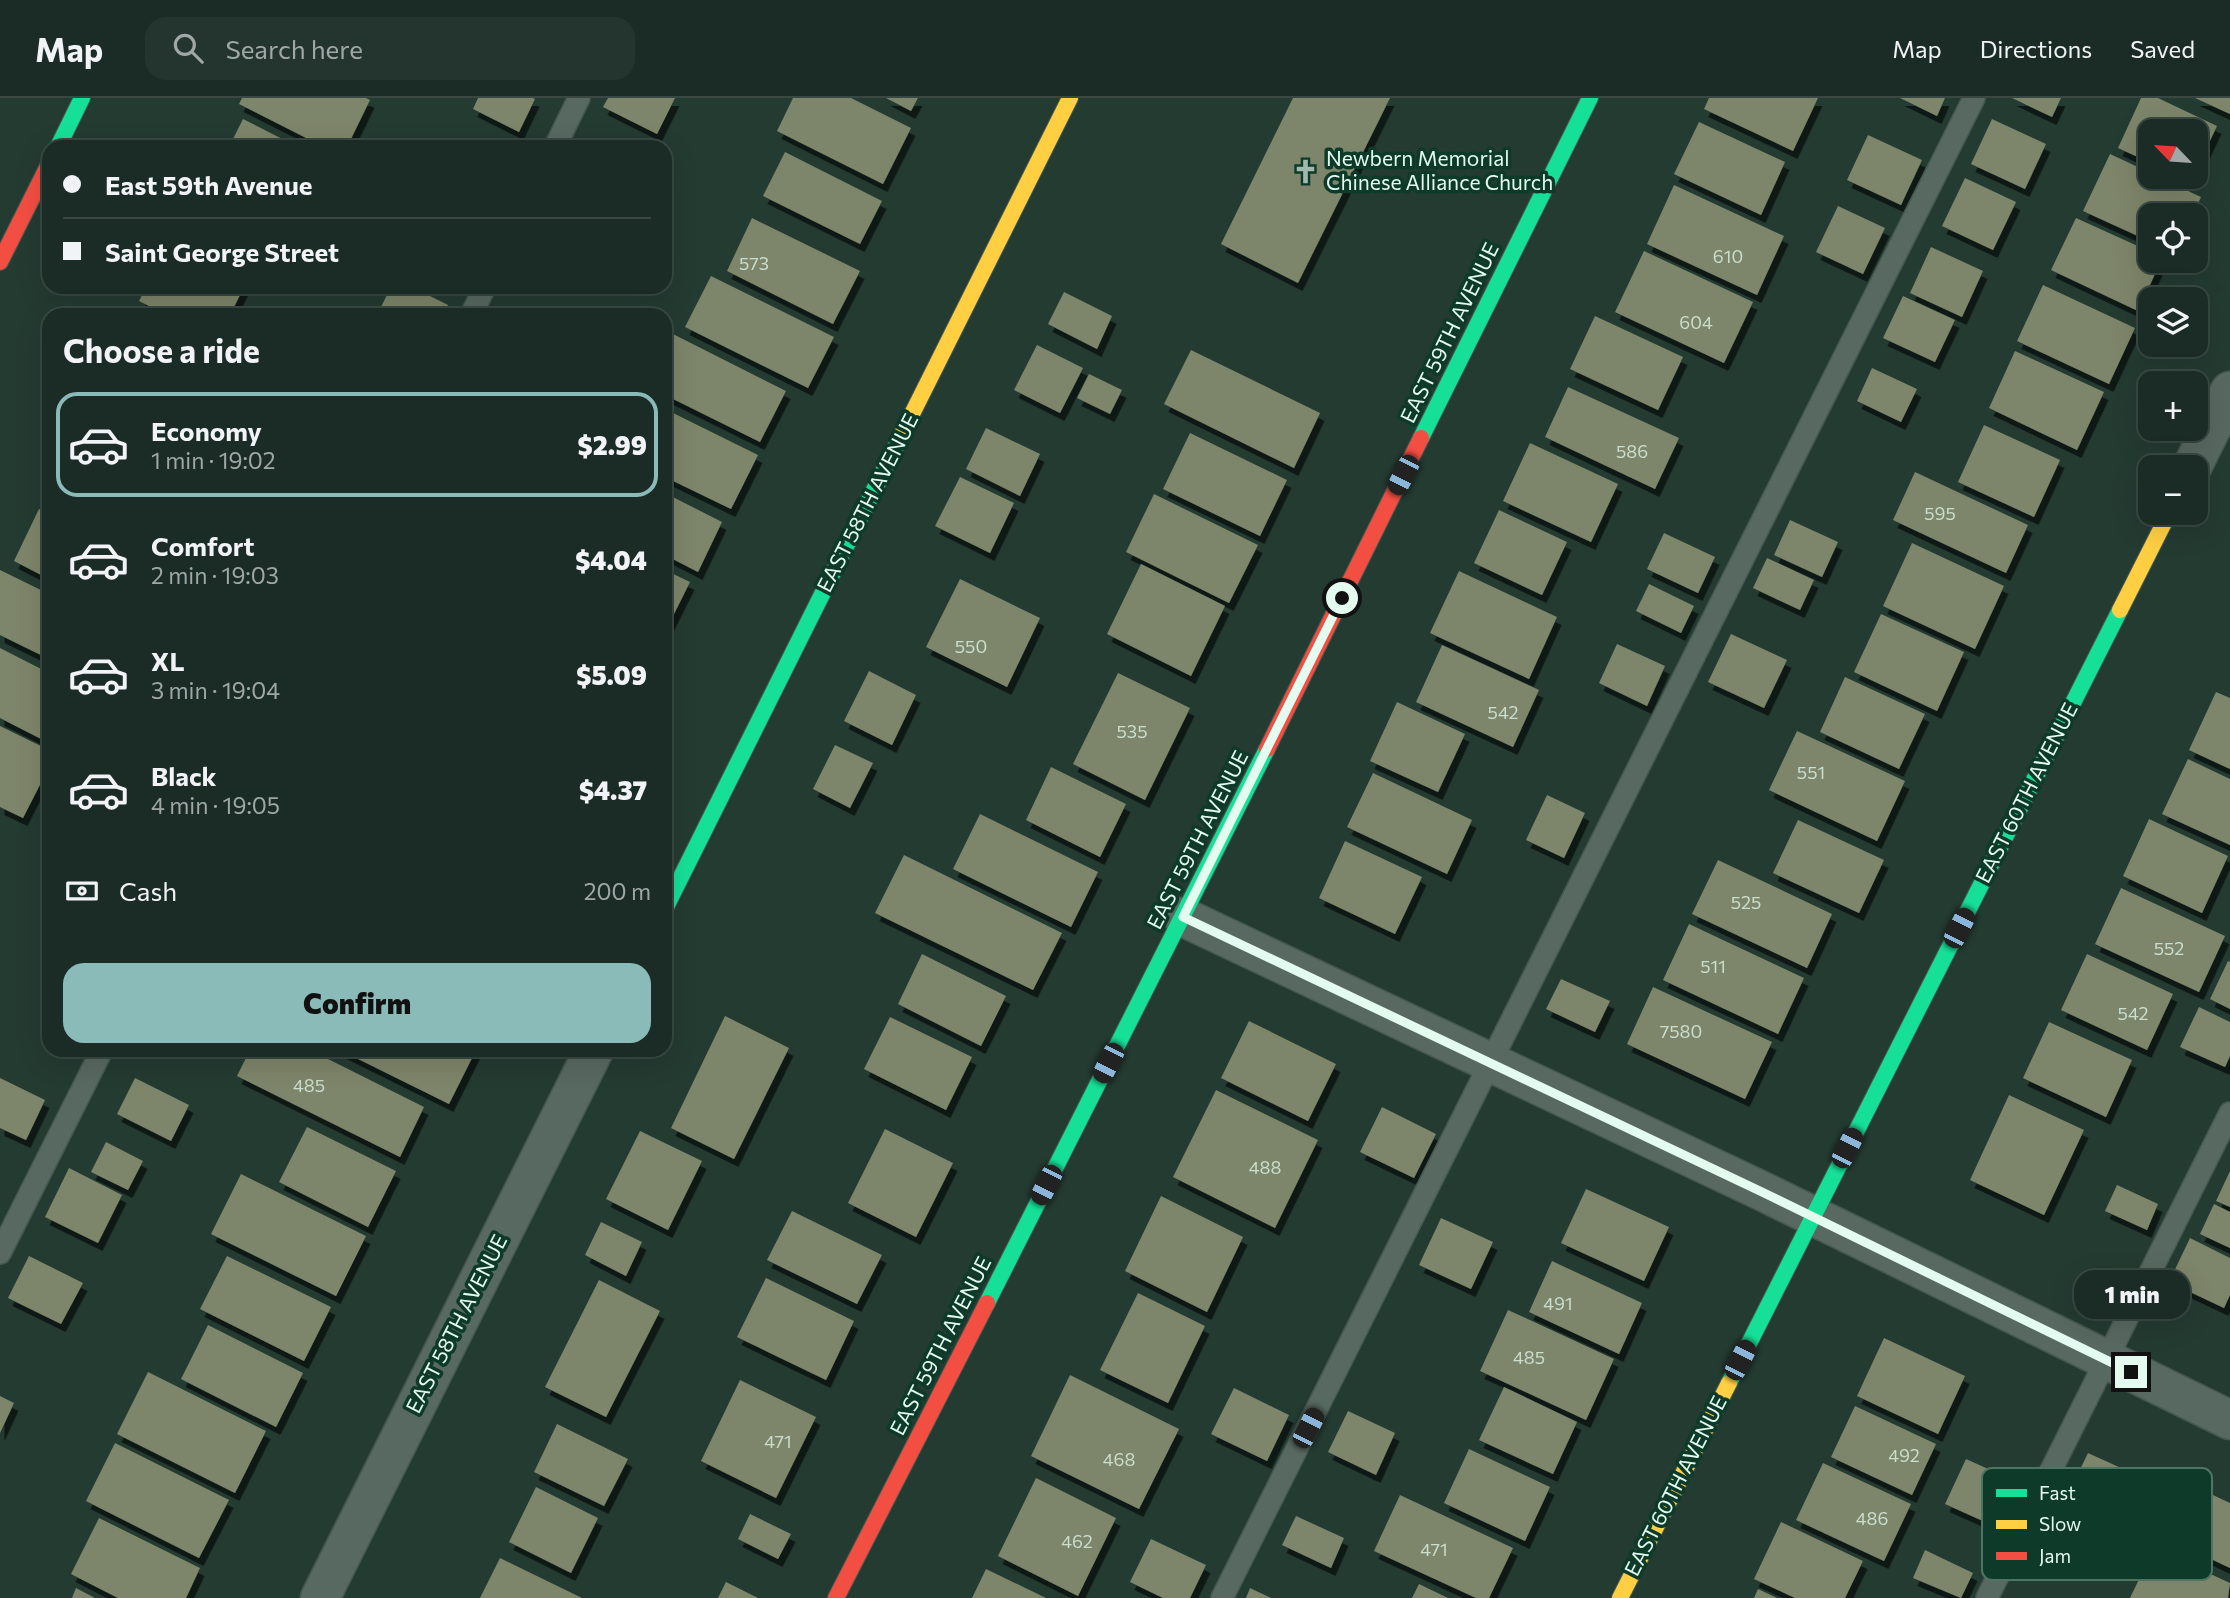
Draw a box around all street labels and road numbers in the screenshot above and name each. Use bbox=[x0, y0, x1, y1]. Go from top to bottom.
street label: EAST 59TH AVENUE bbox=[1394, 238, 1503, 427]
street label: EAST 58TH AVENUE bbox=[811, 409, 923, 596]
street label: EAST 60TH AVENUE bbox=[1969, 698, 2082, 887]
street label: EAST 59TH AVENUE bbox=[1141, 746, 1253, 933]
street label: EAST 58TH AVENUE bbox=[400, 1230, 512, 1417]
street label: EAST 59TH AVENUE bbox=[884, 1252, 996, 1439]
street label: EAST 60TH AVENUE bbox=[1618, 1391, 1731, 1580]

